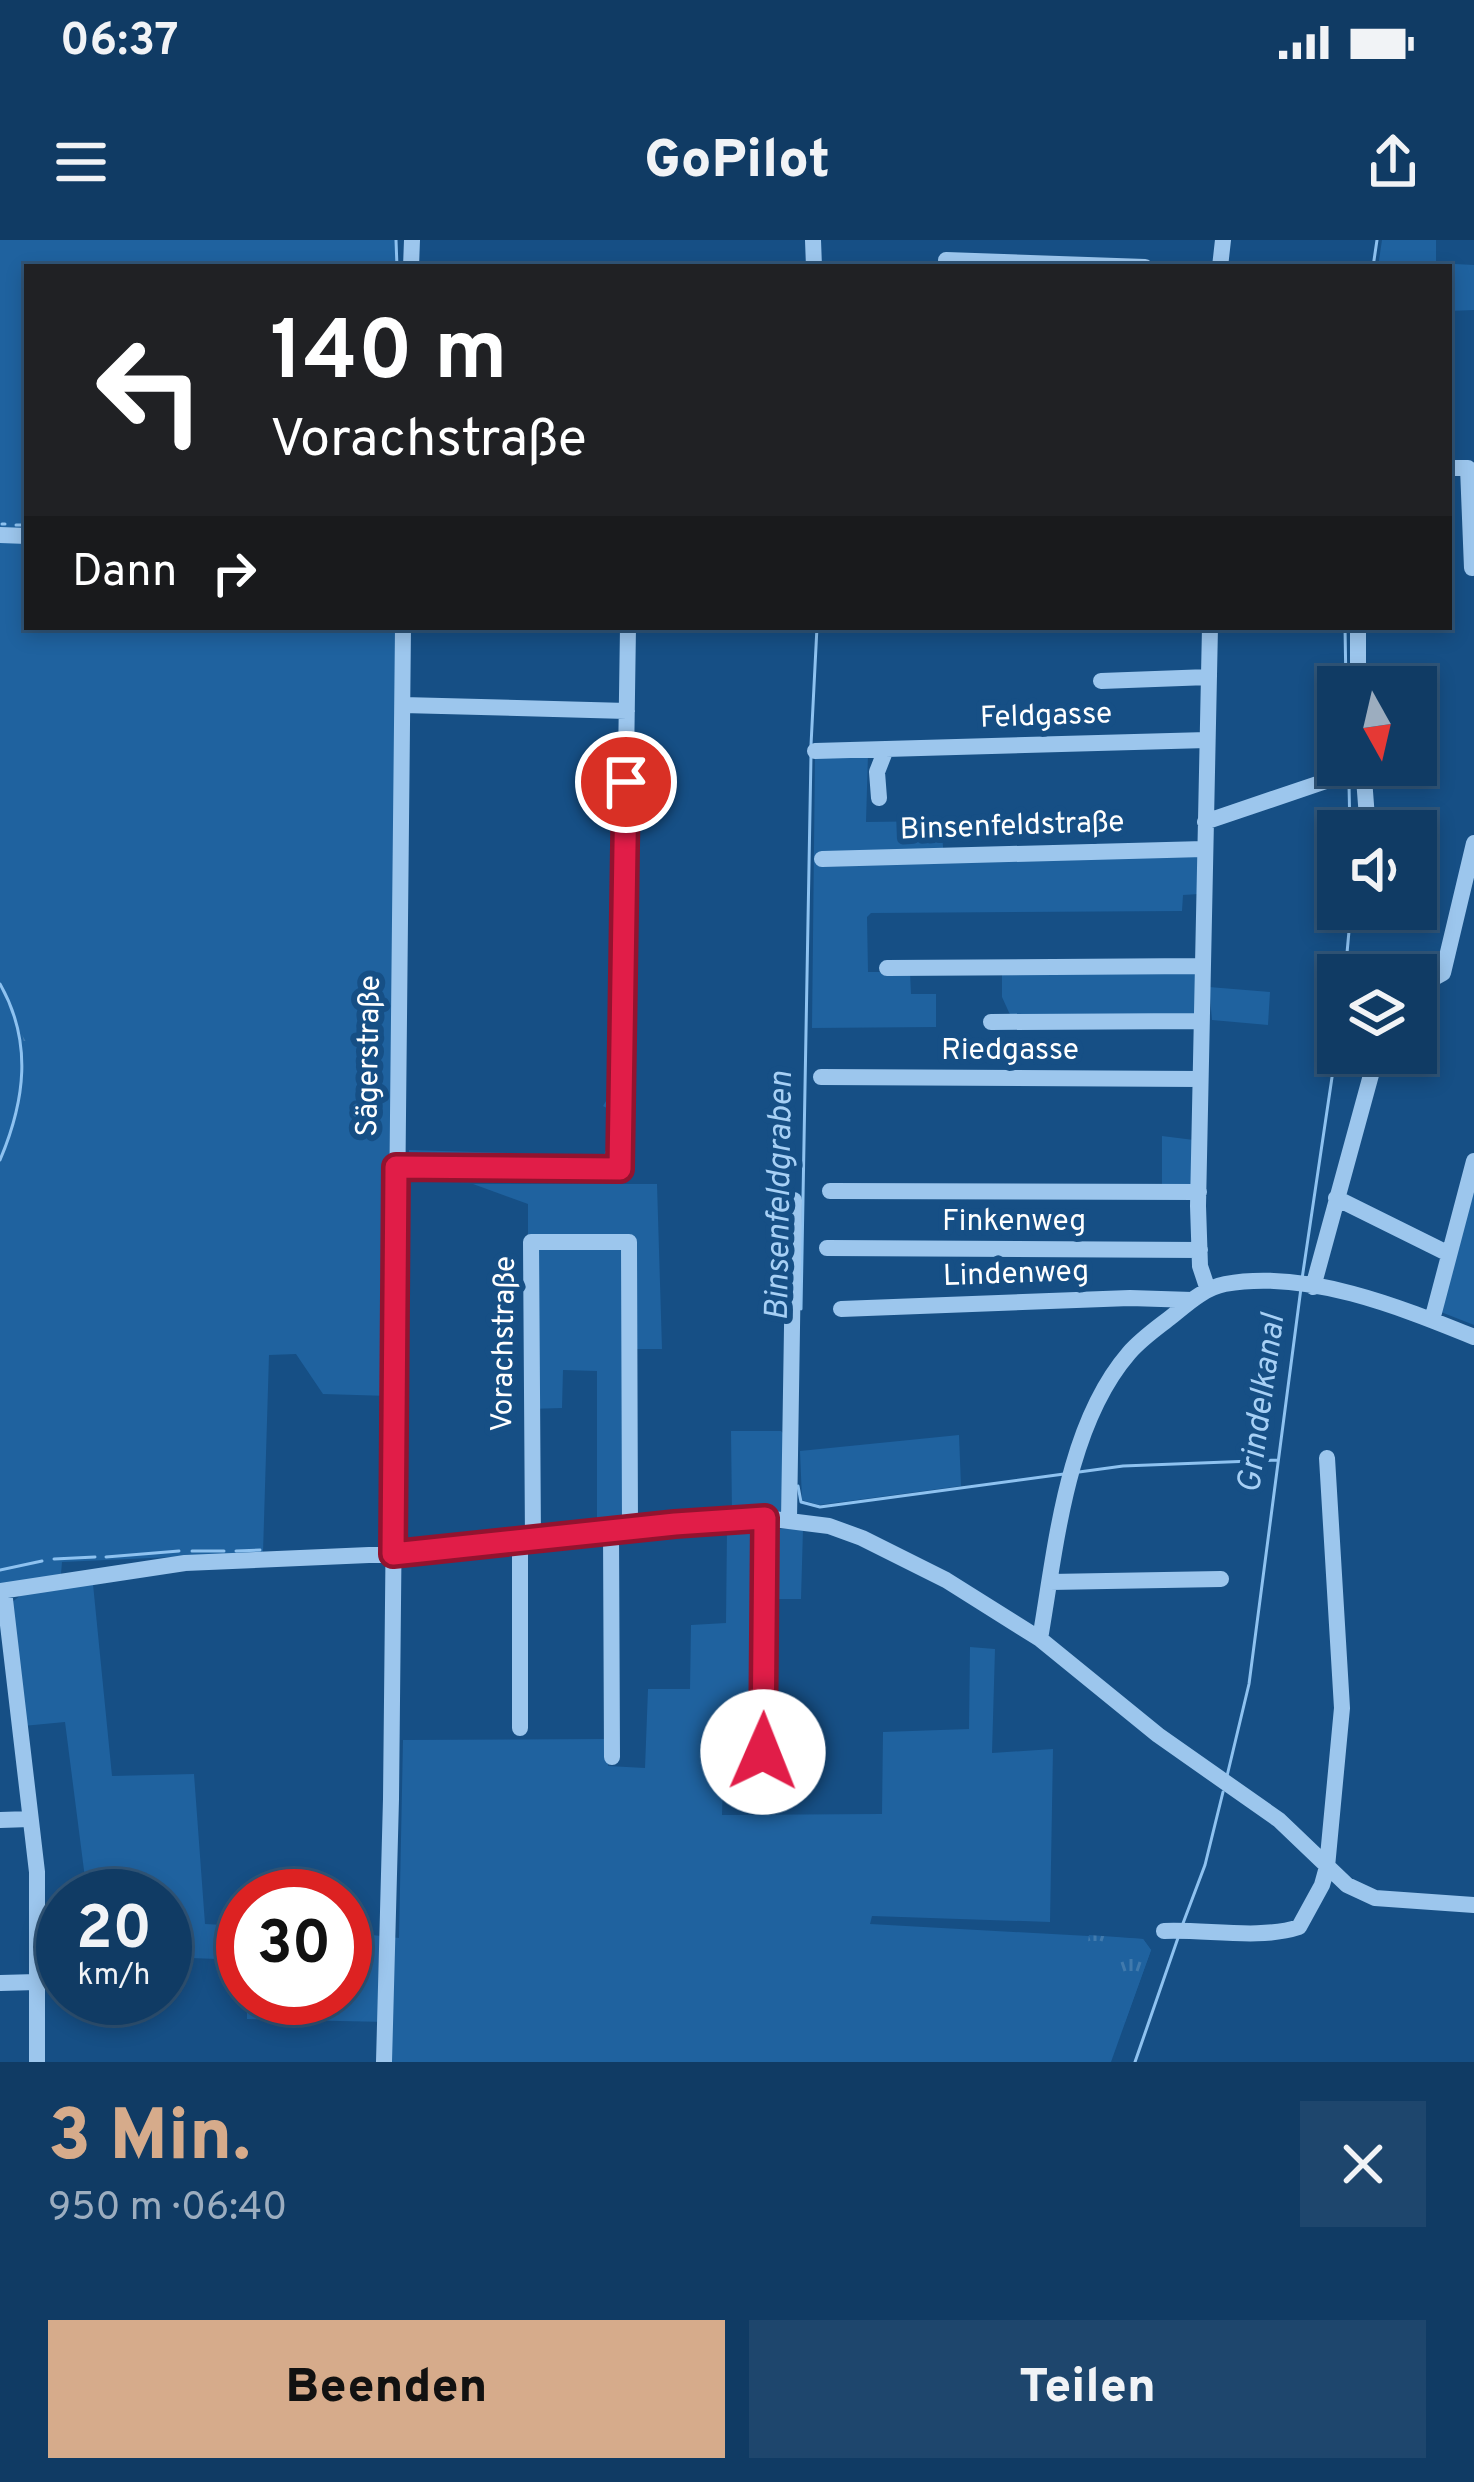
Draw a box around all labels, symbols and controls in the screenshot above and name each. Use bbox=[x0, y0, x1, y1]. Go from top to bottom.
text: 06:37 bbox=[60, 14, 179, 71]
text: GoPilot bbox=[644, 128, 830, 197]
icon: menu bbox=[48, 129, 114, 195]
icon: share bbox=[1360, 129, 1426, 195]
text: 140 m bbox=[270, 303, 507, 409]
icon: left bbox=[72, 312, 228, 468]
text: Vorachstraße bbox=[270, 407, 587, 476]
icon: right bbox=[201, 540, 267, 606]
text: Dann bbox=[72, 545, 177, 602]
north arrow bbox=[1317, 666, 1437, 786]
map controls bbox=[1317, 666, 1437, 1074]
street label: Feldgasse bbox=[979, 696, 1113, 738]
pin bbox=[575, 731, 677, 833]
icon: arrive bbox=[593, 749, 659, 815]
street label: Binsenfeldstraße bbox=[899, 805, 1125, 849]
button: sound bbox=[1317, 810, 1437, 930]
button: layers bbox=[1317, 954, 1437, 1074]
street label: Sägerstraße bbox=[350, 975, 390, 1137]
street label: Riedgasse bbox=[941, 1033, 1079, 1070]
water label: Binsenfeldgraben bbox=[758, 1071, 804, 1321]
street label: Finkenweg bbox=[942, 1204, 1086, 1241]
street label: Lindenweg bbox=[942, 1254, 1090, 1296]
street label: Vorachstraße bbox=[485, 1256, 525, 1432]
water label: Grindelkanal bbox=[1230, 1310, 1297, 1496]
position arrow bbox=[700, 1689, 826, 1815]
speed limit sign: 30 bbox=[216, 1869, 372, 2025]
text: 20 bbox=[76, 1894, 152, 1970]
text: km/h bbox=[78, 1958, 150, 1995]
text: 3 Min. bbox=[48, 2094, 251, 2186]
button: close bbox=[1300, 2101, 1426, 2227]
text: 950 m · 06:40 bbox=[48, 2185, 287, 2234]
button: Beenden bbox=[48, 2320, 725, 2458]
button: Teilen bbox=[749, 2320, 1426, 2458]

